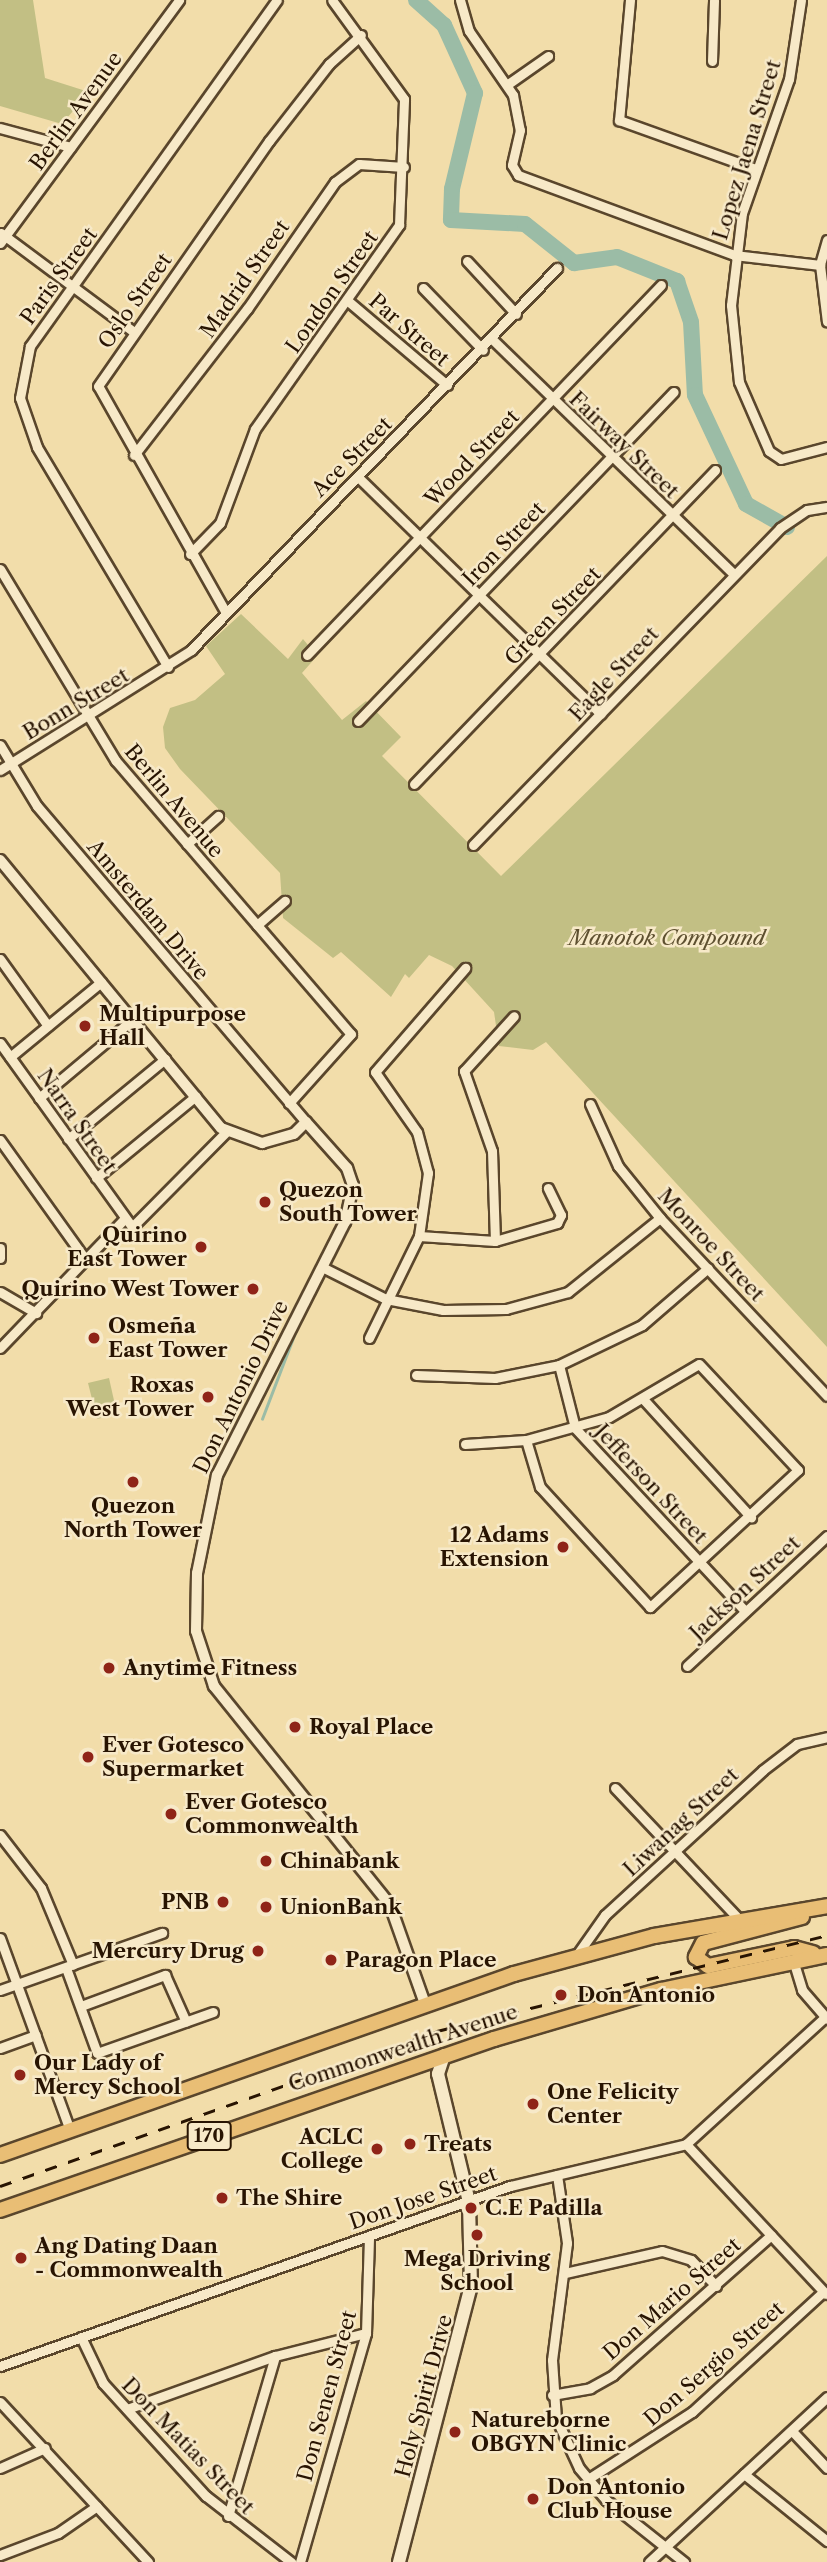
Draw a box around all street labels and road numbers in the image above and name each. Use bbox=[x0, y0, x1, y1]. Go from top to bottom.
street label: Berlin Avenue bbox=[24, 46, 128, 176]
street label: Lopez Jaena Street bbox=[708, 57, 786, 243]
street label: Madrid Street bbox=[195, 215, 295, 343]
street label: Paris Street bbox=[15, 222, 103, 330]
street label: London Street bbox=[280, 226, 384, 358]
street label: Oslo Street bbox=[93, 248, 177, 354]
street label: Par Street bbox=[364, 288, 454, 372]
street label: Fairway Street bbox=[564, 386, 684, 504]
street label: Wood Street bbox=[420, 404, 524, 512]
street label: Ace Street bbox=[307, 412, 397, 502]
street label: Iron Street bbox=[458, 497, 550, 591]
street label: Green Street bbox=[500, 561, 606, 671]
street label: Eagle Street bbox=[564, 622, 664, 726]
street label: Bonn Street bbox=[19, 663, 133, 745]
street label: Berlin Avenue bbox=[119, 739, 229, 863]
street label: Amsterdam Drive bbox=[82, 835, 214, 985]
street label: Narra Street bbox=[32, 1064, 122, 1178]
street label: Monroe Street bbox=[652, 1183, 770, 1307]
street label: Don Antonio Drive bbox=[188, 1296, 294, 1478]
street label: Jefferson Street bbox=[589, 1419, 713, 1549]
street label: Jackson Street bbox=[685, 1530, 805, 1646]
street label: Liwanag Street bbox=[618, 1762, 744, 1882]
street label: Commonwealth Avenue bbox=[285, 1999, 521, 2097]
road number: 170 bbox=[186, 2120, 232, 2152]
street label: Don Jose Street bbox=[346, 2161, 500, 2235]
street label: Don Mario Street bbox=[598, 2232, 746, 2366]
street label: Don Sergio Street bbox=[639, 2296, 789, 2432]
street label: Don Senen Street bbox=[292, 2308, 362, 2484]
street label: Holy Spirit Drive bbox=[390, 2311, 458, 2481]
street label: Don Matias Street bbox=[116, 2373, 260, 2519]

